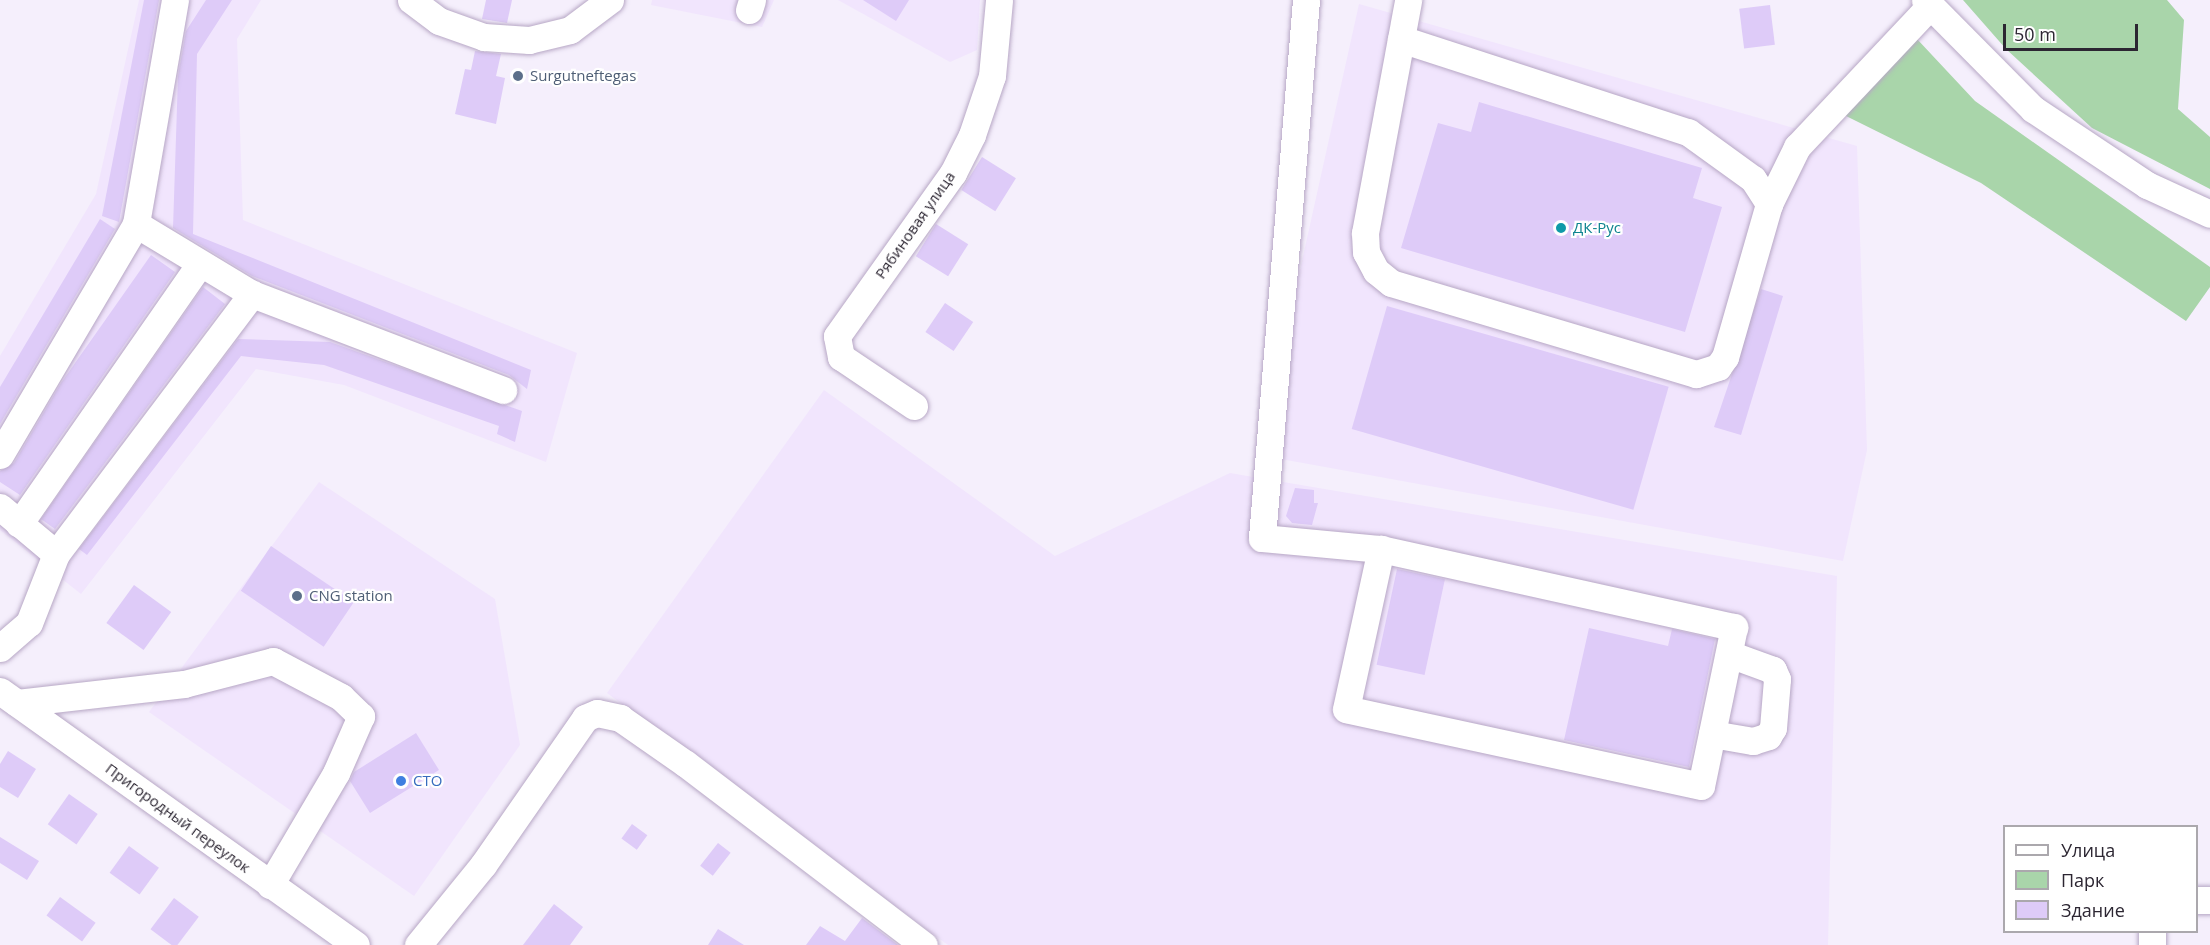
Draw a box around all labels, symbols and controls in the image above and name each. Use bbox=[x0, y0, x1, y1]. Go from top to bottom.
scale bar bbox=[2006, 12, 2141, 50]
text: 50 m bbox=[2014, 22, 2056, 46]
place label: Surgutneftegas bbox=[530, 67, 636, 85]
marker: Surgutneftegas bbox=[511, 69, 525, 83]
street label: Рябиновая улица bbox=[871, 168, 959, 282]
place label: ДК-Рус bbox=[1573, 219, 1621, 237]
marker: ДК-Рус bbox=[1554, 221, 1568, 235]
place label: CNG station bbox=[309, 587, 393, 605]
marker: CNG station bbox=[290, 589, 304, 603]
street label: Пригородный переулок bbox=[102, 759, 254, 877]
place label: СТО bbox=[413, 772, 442, 790]
marker: СТО bbox=[394, 774, 408, 788]
legend bbox=[2003, 825, 2198, 933]
text: Улица bbox=[2061, 838, 2115, 862]
text: Парк bbox=[2061, 868, 2104, 892]
text: Здание bbox=[2061, 898, 2125, 922]

